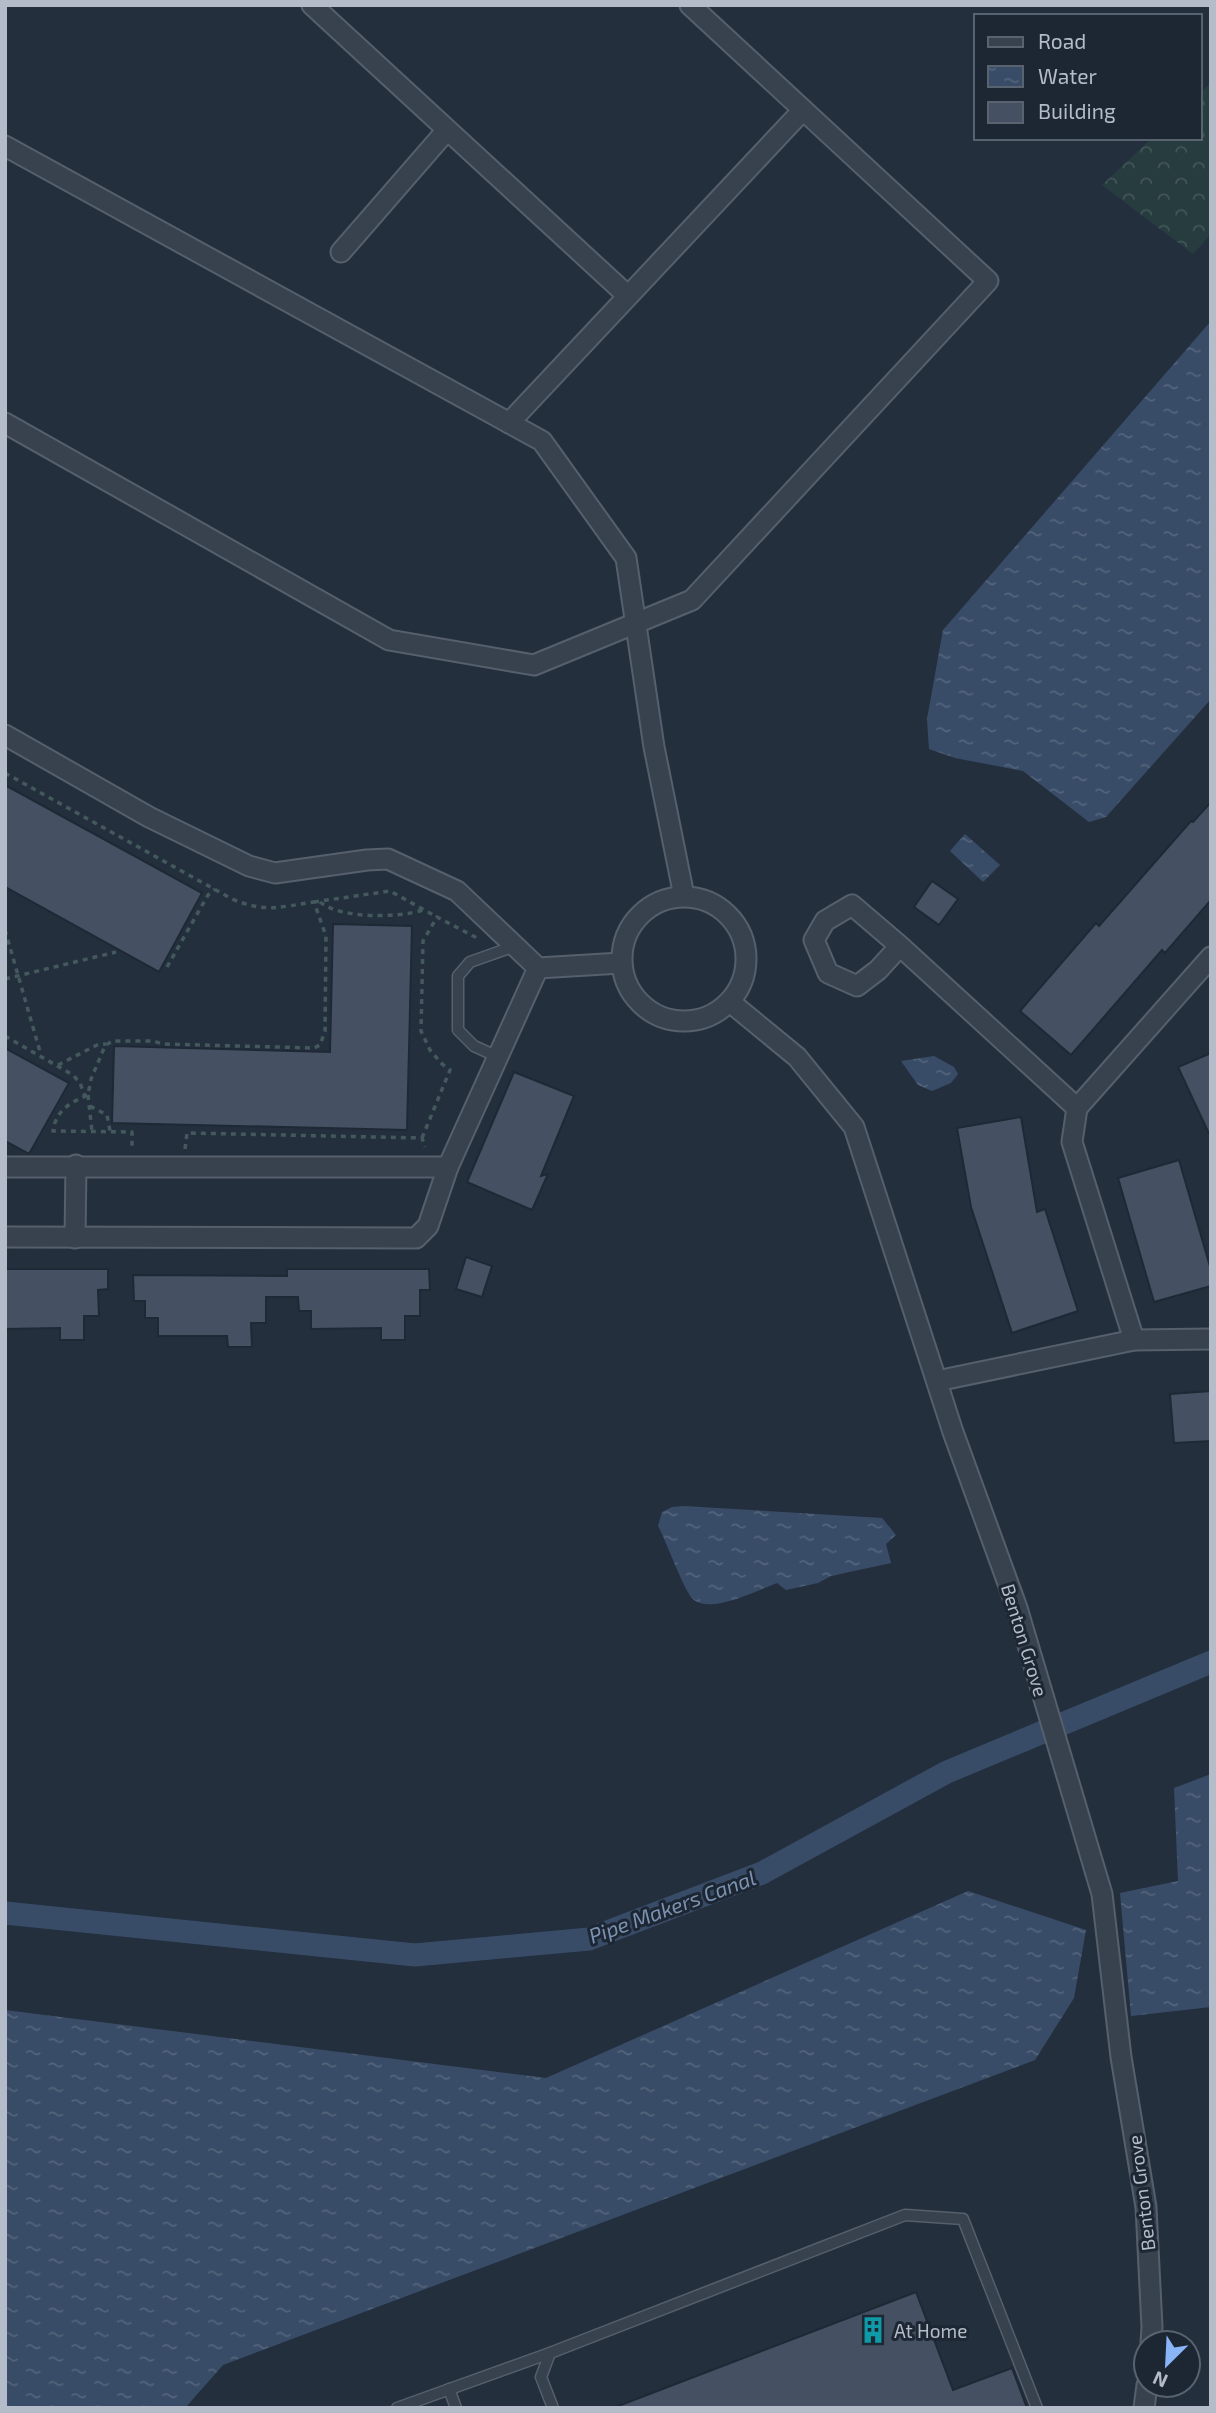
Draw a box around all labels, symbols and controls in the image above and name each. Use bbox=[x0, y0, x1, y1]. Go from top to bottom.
legend bbox=[974, 14, 1202, 140]
text: Road bbox=[1038, 28, 1086, 53]
text: Water bbox=[1038, 63, 1097, 88]
text: Building bbox=[1038, 98, 1116, 123]
street label: Benton Grove bbox=[997, 1581, 1053, 1699]
water label: Pipe Makers Canal bbox=[585, 1864, 759, 1948]
street label: Benton Grove bbox=[1122, 2134, 1160, 2252]
building icon: At Home bbox=[858, 2315, 888, 2345]
place label: At Home bbox=[894, 2319, 967, 2342]
north arrow bbox=[1132, 2329, 1202, 2399]
text: N bbox=[1149, 2367, 1171, 2393]

